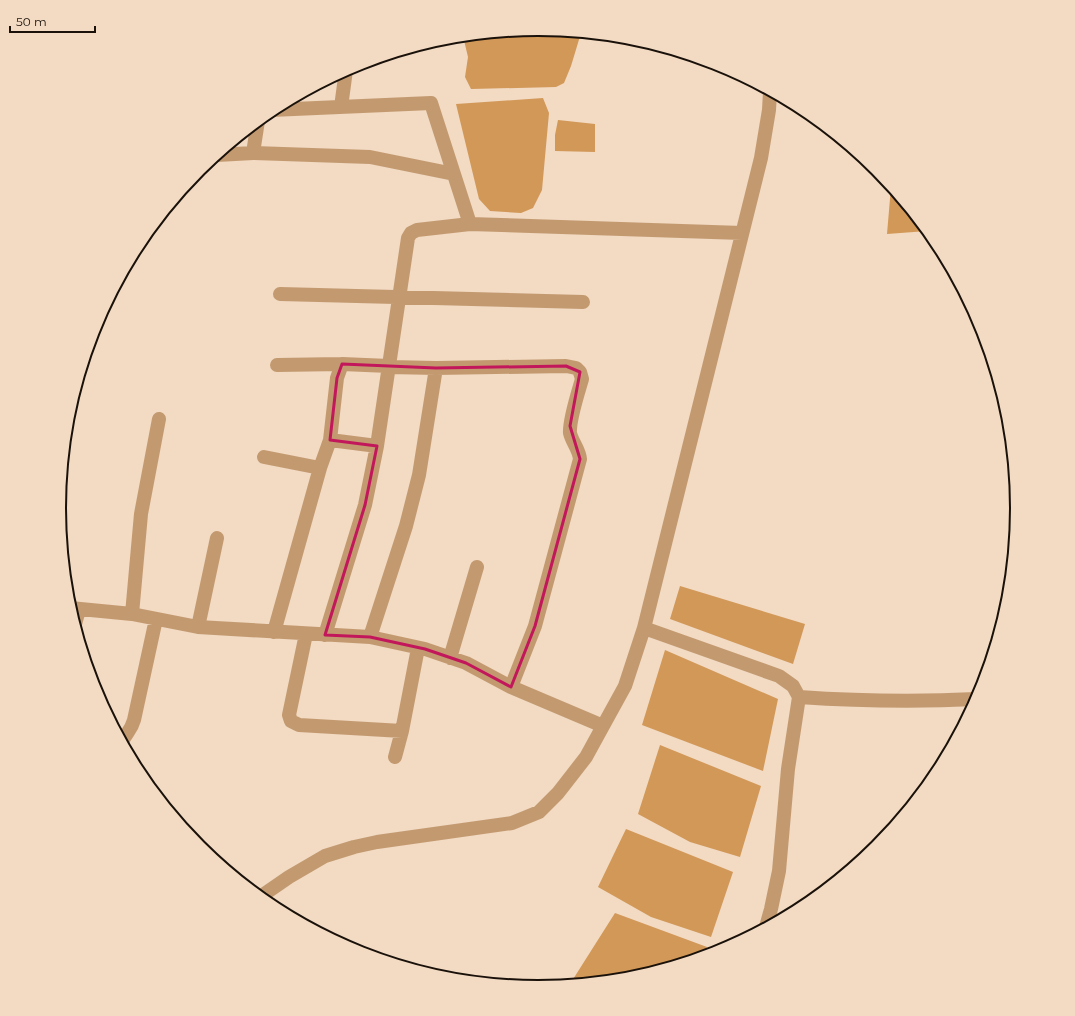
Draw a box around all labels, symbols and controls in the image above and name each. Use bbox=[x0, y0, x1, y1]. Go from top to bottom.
scale bar bbox=[10, 8, 95, 34]
text: 50 m bbox=[16, 14, 47, 29]

